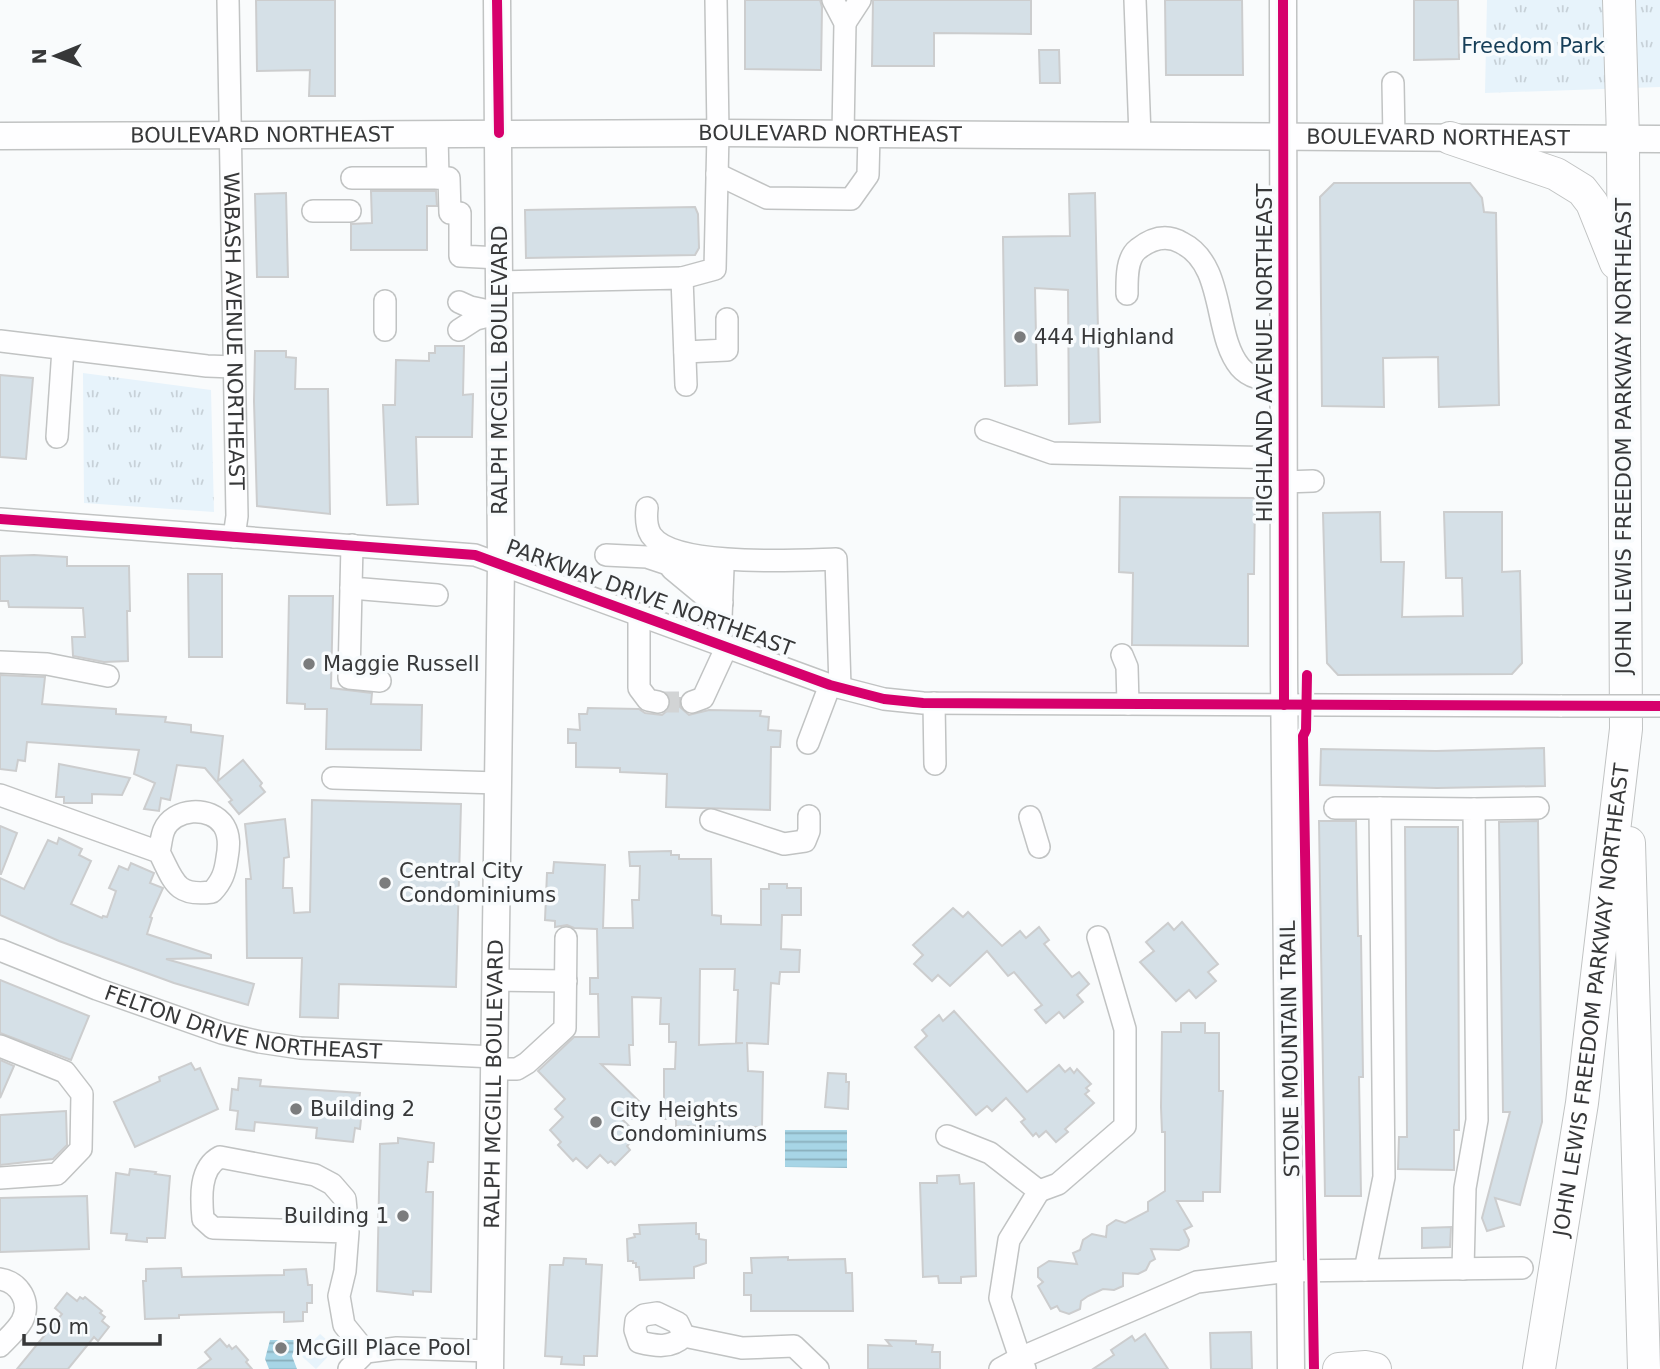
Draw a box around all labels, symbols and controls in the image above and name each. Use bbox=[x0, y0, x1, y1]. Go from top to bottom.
north arrow bbox=[21, 21, 91, 91]
park label: Freedom Park bbox=[1461, 34, 1605, 58]
text: N bbox=[28, 48, 50, 64]
street label: BOULEVARD NORTHEAST bbox=[698, 121, 962, 147]
street label: BOULEVARD NORTHEAST bbox=[130, 122, 394, 147]
street label: BOULEVARD NORTHEAST bbox=[1306, 125, 1570, 150]
street label: WABASH AVENUE NORTHEAST bbox=[219, 172, 249, 490]
street label: HIGHLAND AVENUE NORTHEAST bbox=[1253, 184, 1277, 522]
street label: JOHN LEWIS FREEDOM PARKWAY NORTHEAST bbox=[1612, 198, 1636, 676]
street label: RALPH MCGILL BOULEVARD bbox=[488, 225, 512, 515]
place label: 444 Highland bbox=[1034, 325, 1174, 349]
marker: 444 Highland bbox=[1012, 329, 1028, 345]
street label: PARKWAY DRIVE NORTHEAST bbox=[503, 535, 797, 661]
place label: Maggie Russell bbox=[323, 652, 480, 676]
marker: Maggie Russell bbox=[301, 656, 317, 672]
street label: JOHN LEWIS FREEDOM PARKWAY NORTHEAST bbox=[1548, 762, 1634, 1240]
place label: Central City Condominiums bbox=[399, 859, 556, 907]
marker: Central City Condominiums bbox=[377, 875, 393, 891]
street label: STONE MOUNTAIN TRAIL bbox=[1276, 920, 1304, 1178]
street label: RALPH MCGILL BOULEVARD bbox=[480, 939, 508, 1229]
street label: FELTON DRIVE NORTHEAST bbox=[101, 981, 383, 1064]
place label: Building 2 bbox=[310, 1097, 415, 1121]
place label: City Heights Condominiums bbox=[610, 1098, 767, 1146]
marker: Building 2 bbox=[288, 1101, 304, 1117]
marker: City Heights Condominiums bbox=[588, 1114, 604, 1130]
place label: Building 1 bbox=[284, 1204, 389, 1228]
marker: Building 1 bbox=[395, 1208, 411, 1224]
scale bar bbox=[24, 1302, 161, 1346]
text: 50 m bbox=[35, 1315, 89, 1339]
place label: McGill Place Pool bbox=[295, 1336, 471, 1360]
marker: McGill Place Pool bbox=[273, 1340, 289, 1356]

